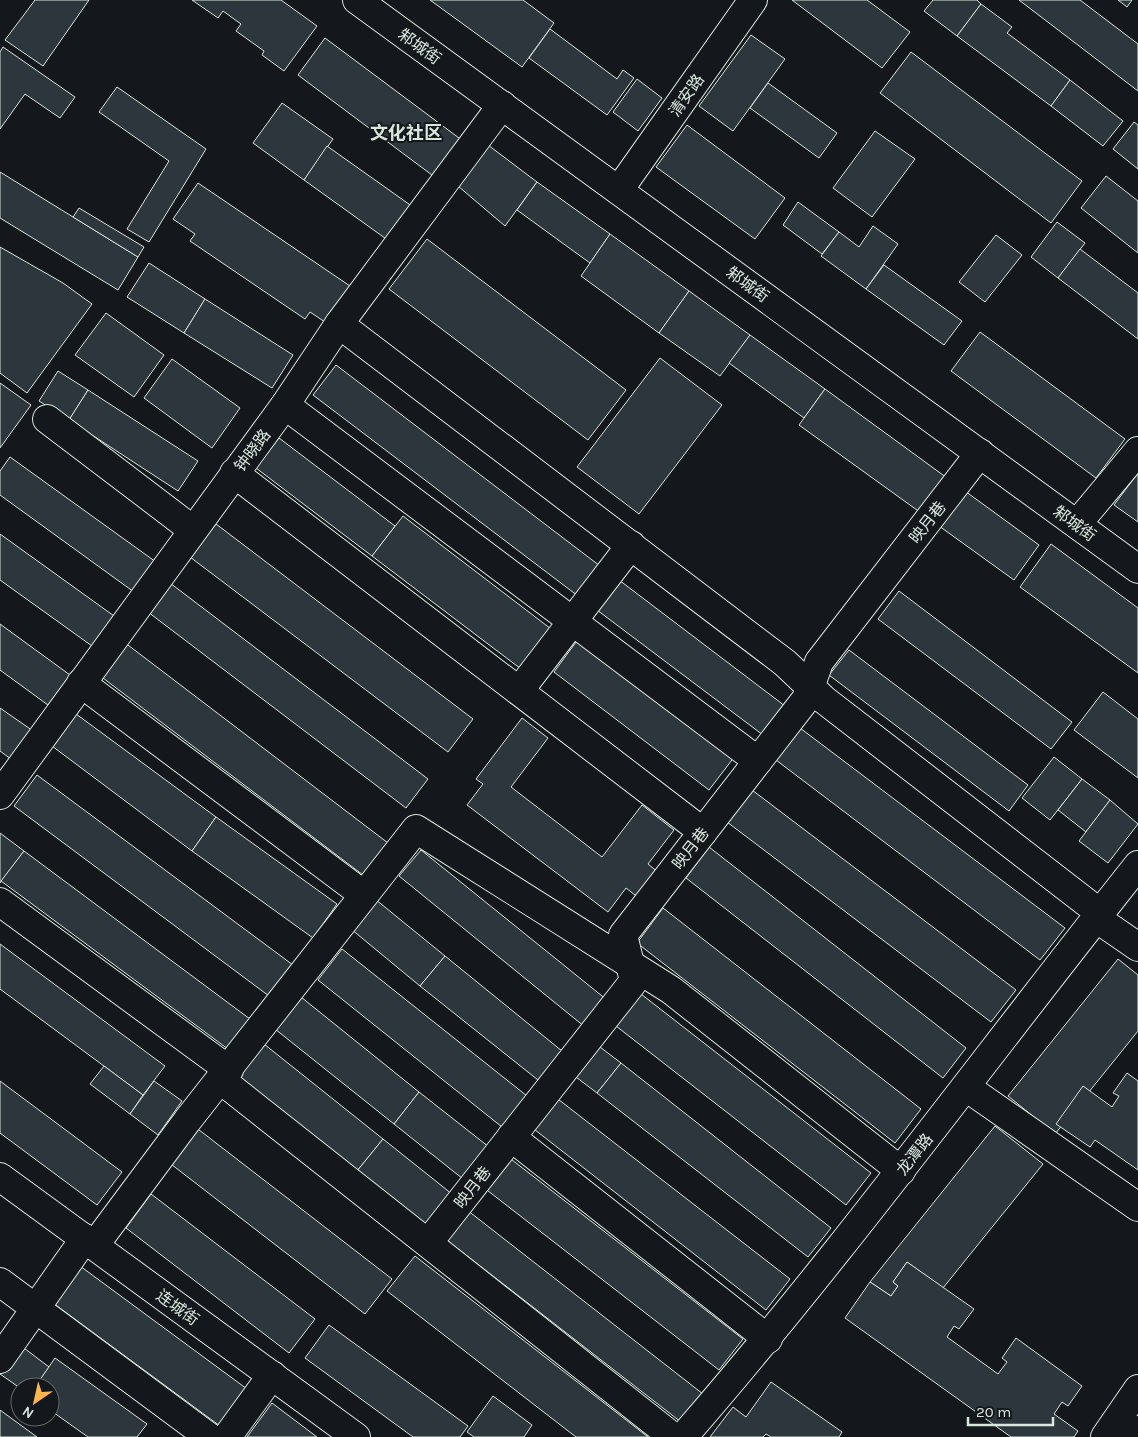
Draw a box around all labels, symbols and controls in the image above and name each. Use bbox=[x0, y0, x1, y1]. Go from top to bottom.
street label: 邾城街 bbox=[395, 25, 445, 68]
street label: 清安路 bbox=[665, 70, 708, 120]
district label: 文化社区 bbox=[370, 122, 442, 144]
street label: 邾城街 bbox=[723, 263, 773, 306]
street label: 钟晓路 bbox=[230, 425, 274, 475]
street label: 映月巷 bbox=[905, 498, 950, 547]
street label: 邾城街 bbox=[1050, 502, 1100, 545]
street label: 映月巷 bbox=[668, 824, 713, 873]
street label: 龙潭路 bbox=[892, 1130, 937, 1179]
street label: 映月巷 bbox=[450, 1163, 495, 1212]
street label: 连城街 bbox=[153, 1286, 203, 1329]
north arrow bbox=[10, 1377, 60, 1427]
scale bar bbox=[968, 1394, 1053, 1426]
text: N bbox=[19, 1403, 37, 1422]
text: 20 m bbox=[976, 1403, 1011, 1421]

